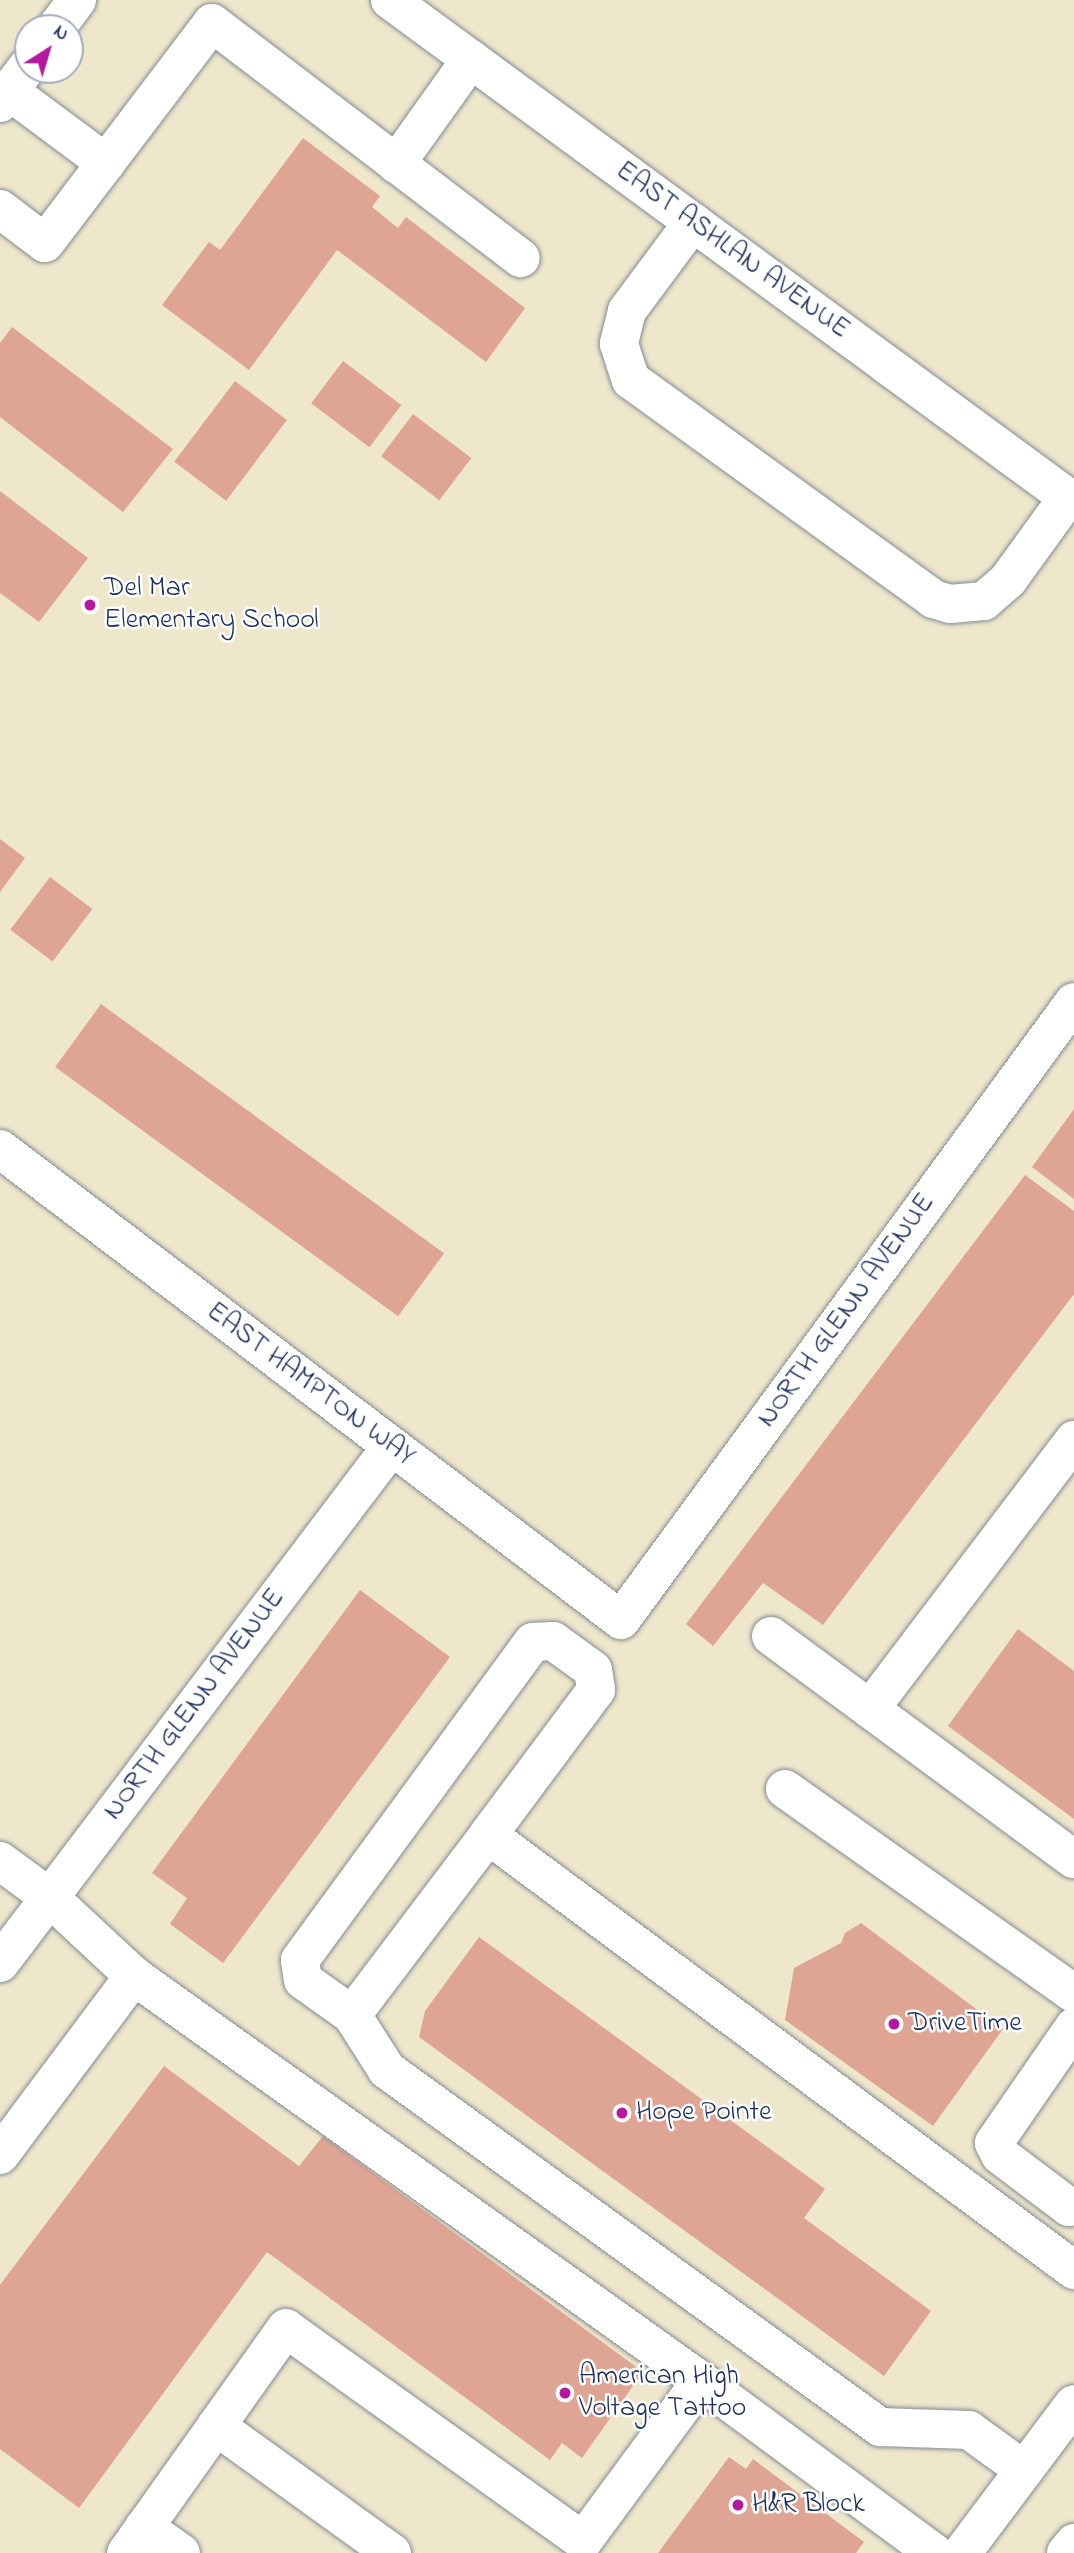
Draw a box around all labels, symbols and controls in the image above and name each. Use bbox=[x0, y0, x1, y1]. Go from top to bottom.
north arrow bbox=[14, 14, 84, 84]
text: N bbox=[47, 19, 74, 48]
street label: EAST ASHLAN AVENUE bbox=[608, 155, 856, 347]
place label: Del Mar Elementary School bbox=[104, 572, 319, 638]
marker: Del Mar Elementary School bbox=[82, 597, 98, 613]
street label: NORTH GLENN AVENUE bbox=[751, 1187, 943, 1435]
street label: EAST HAMPTON WAY bbox=[199, 1296, 421, 1474]
street label: NORTH GLENN AVENUE bbox=[97, 1583, 293, 1827]
place label: DriveTime bbox=[908, 2007, 1022, 2041]
marker: DriveTime bbox=[886, 2016, 902, 2032]
place label: Hope Pointe bbox=[636, 2096, 771, 2130]
marker: Hope Pointe bbox=[614, 2105, 630, 2121]
place label: American High Voltage Tattoo bbox=[579, 2360, 746, 2426]
marker: American High Voltage Tattoo bbox=[557, 2385, 573, 2401]
place label: H&R Block bbox=[752, 2488, 865, 2522]
marker: H&R Block bbox=[730, 2497, 746, 2513]

